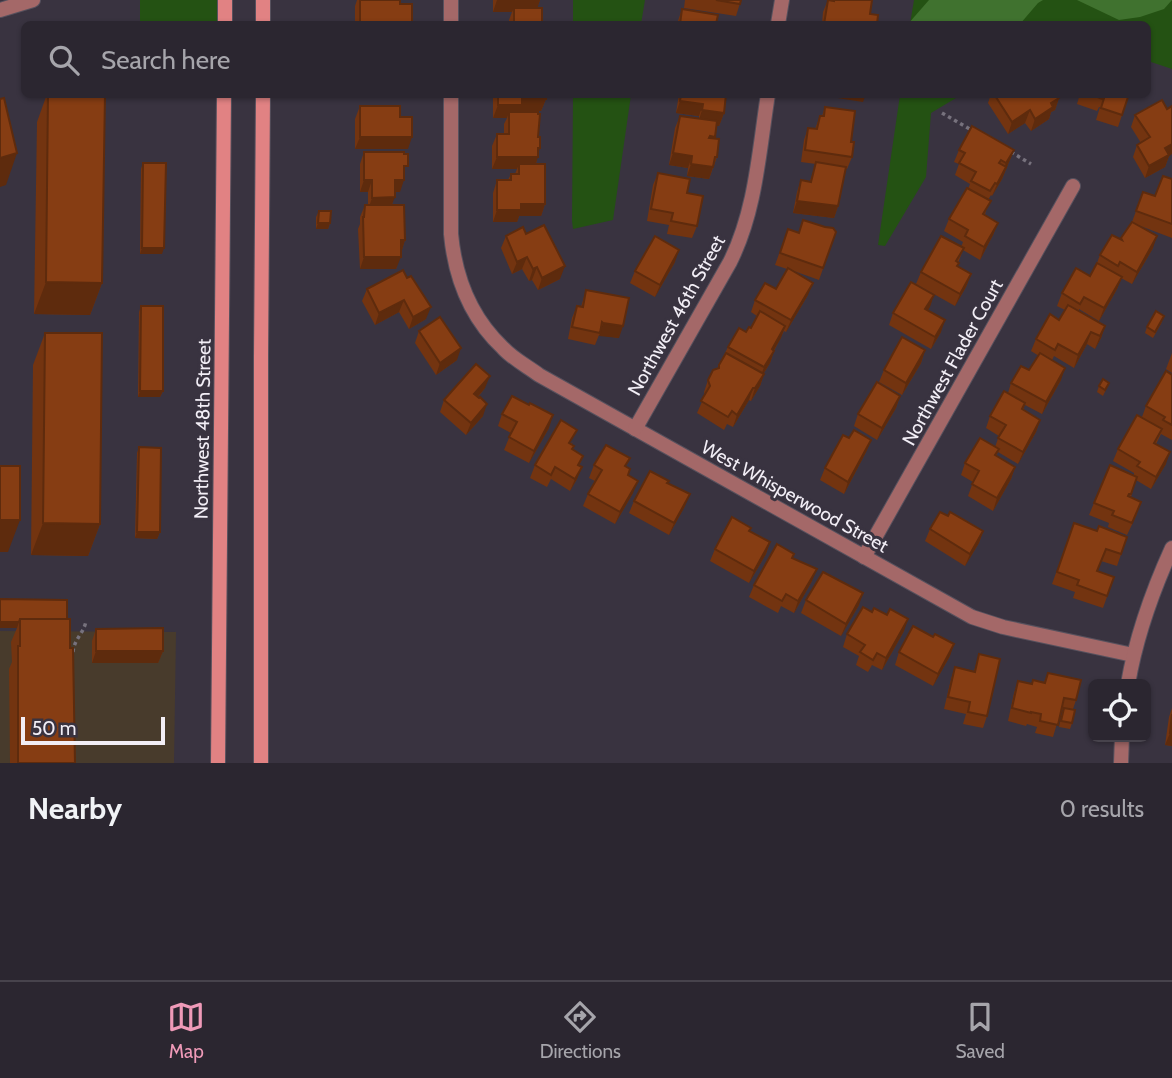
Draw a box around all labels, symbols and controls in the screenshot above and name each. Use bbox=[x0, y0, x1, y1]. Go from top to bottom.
search box bbox=[21, 21, 1151, 98]
icon: search bbox=[45, 41, 83, 79]
text: Search here bbox=[101, 44, 230, 76]
street label: Northwest 46th Street bbox=[623, 231, 730, 399]
street label: Northwest Flader Court bbox=[897, 275, 1008, 449]
street label: Northwest 48th Street bbox=[189, 338, 216, 519]
street label: West Whisperwood Street bbox=[697, 435, 893, 558]
map controls bbox=[1088, 679, 1151, 742]
button: locate bbox=[1088, 679, 1151, 742]
scale bar bbox=[21, 714, 164, 746]
text: 50 m bbox=[32, 717, 76, 740]
text: Nearby bbox=[28, 790, 122, 827]
text: 0 results bbox=[1060, 795, 1144, 823]
tab: Map bbox=[167, 998, 205, 1063]
tab: Directions bbox=[540, 998, 621, 1063]
tab: Saved bbox=[955, 998, 1005, 1063]

